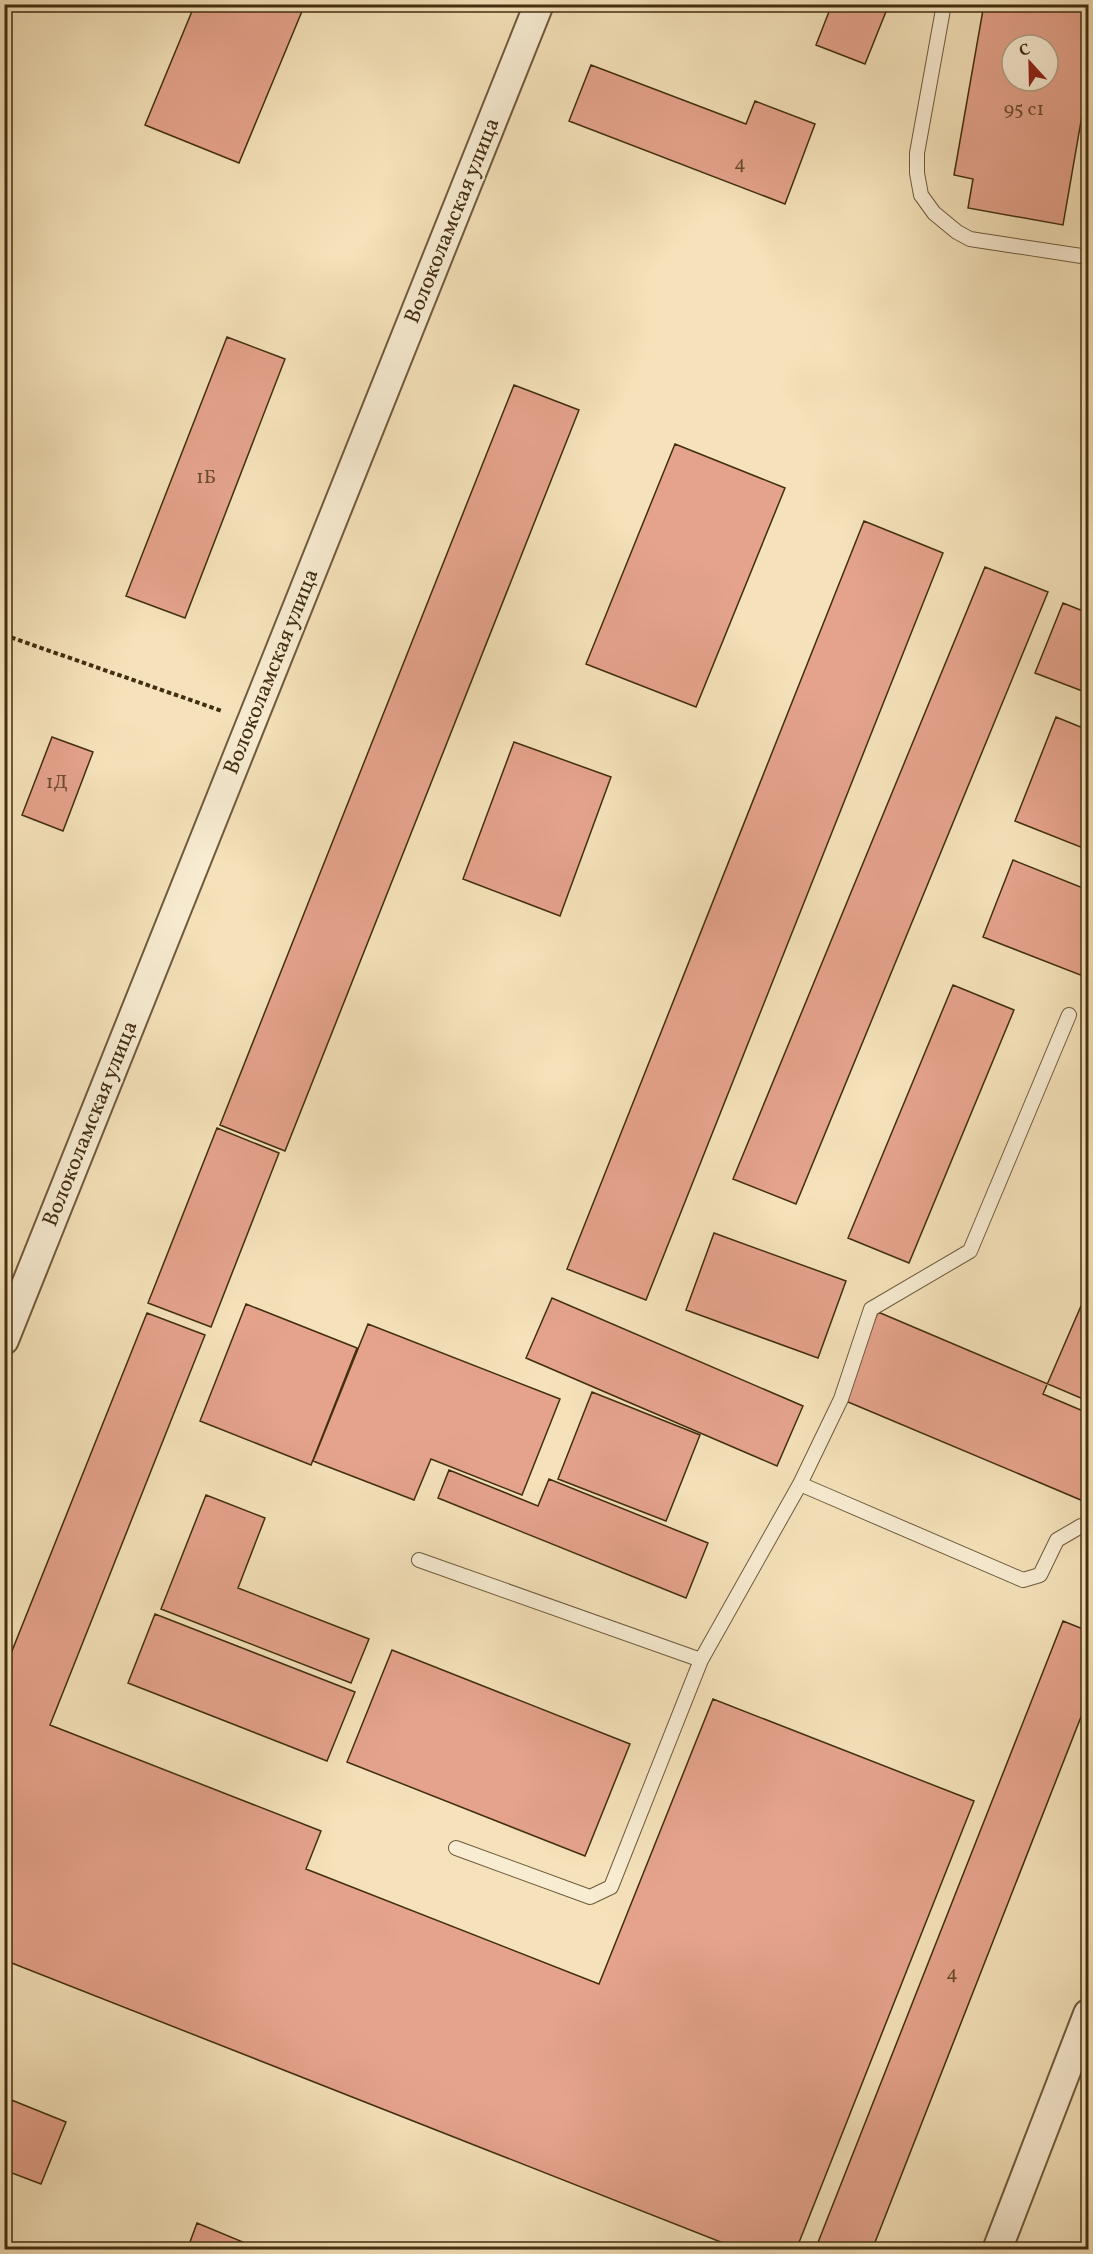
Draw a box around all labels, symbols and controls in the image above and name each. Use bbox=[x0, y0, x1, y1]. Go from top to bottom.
north arrow bbox=[1000, 33, 1060, 93]
text: С bbox=[1016, 39, 1034, 63]
house number: 95 с1 bbox=[1004, 96, 1044, 124]
street label: Волоколамская улица bbox=[398, 114, 508, 328]
house number: 4 bbox=[734, 150, 746, 178]
house number: 1Б bbox=[196, 464, 216, 492]
street label: Волоколамская улица bbox=[217, 565, 327, 779]
house number: 1Д bbox=[46, 769, 68, 797]
street label: Волоколамская улица bbox=[36, 1017, 146, 1231]
house number: 4 bbox=[946, 1960, 958, 1988]

